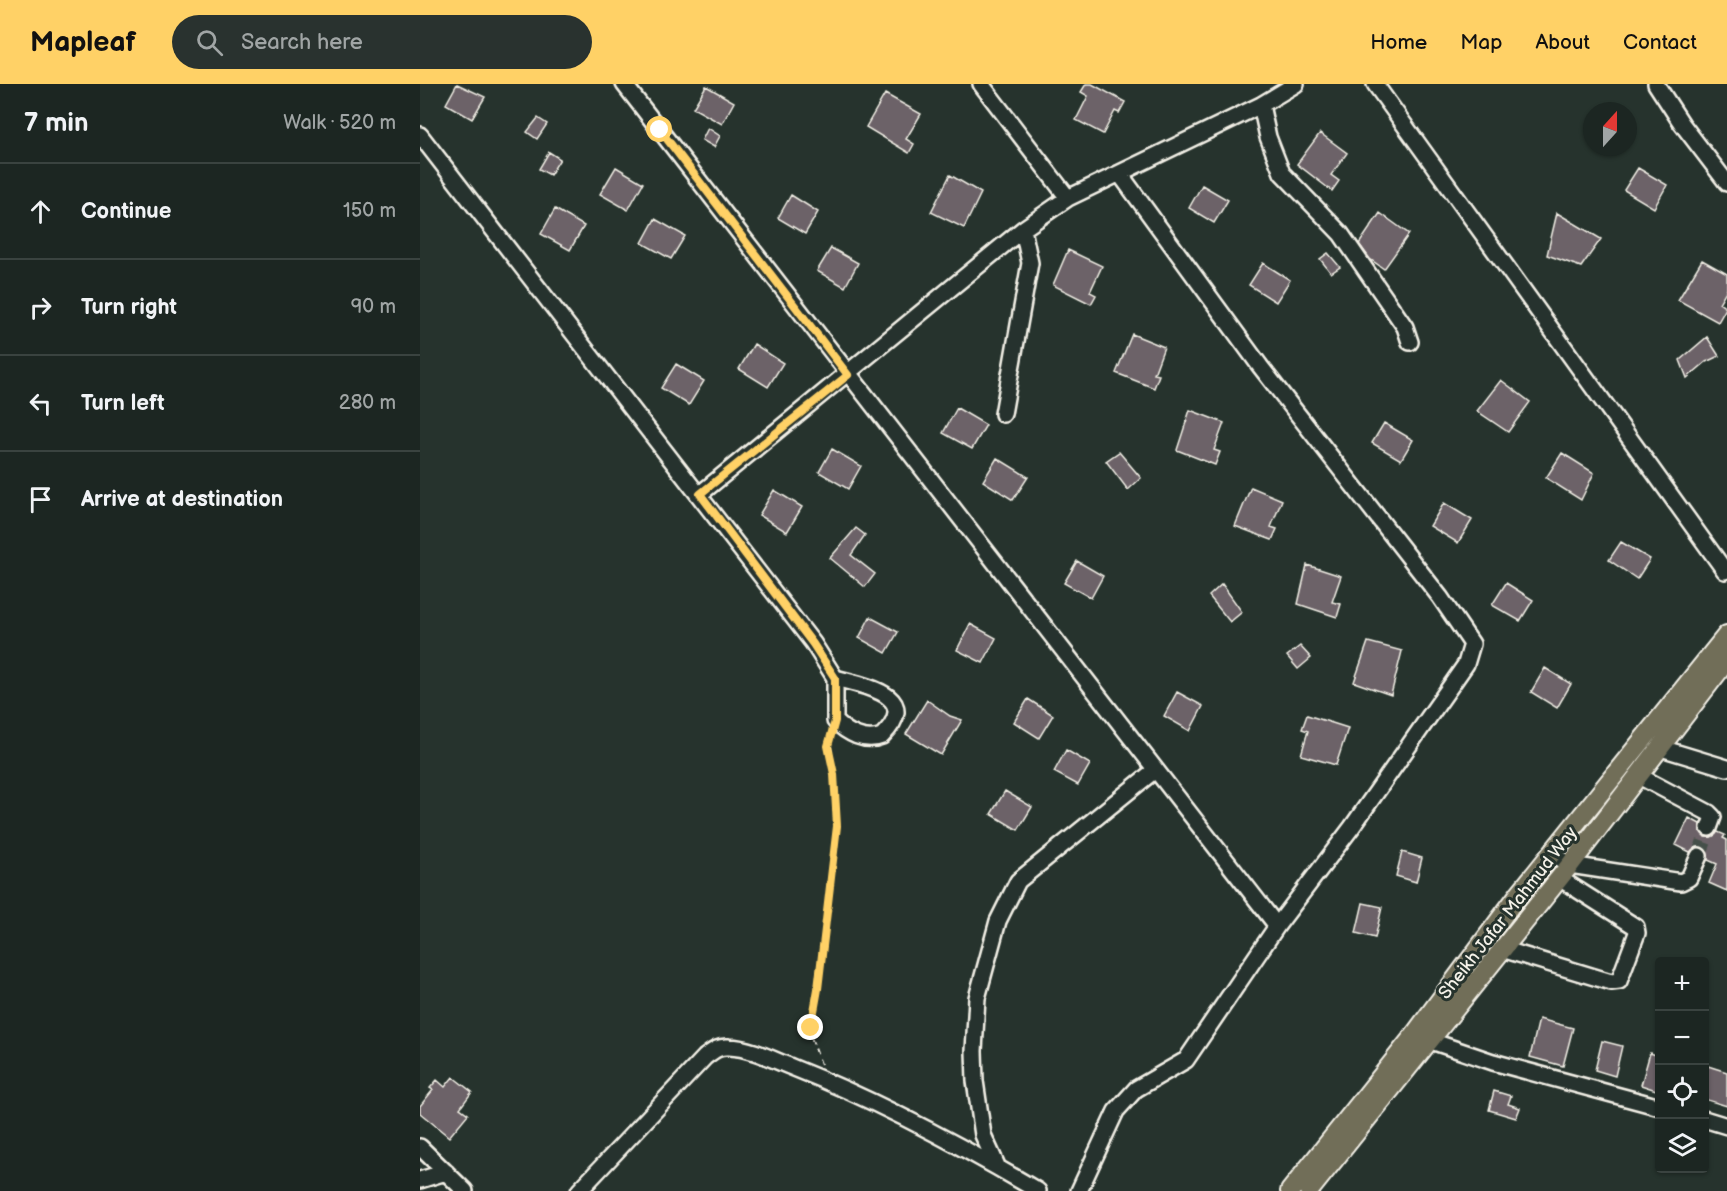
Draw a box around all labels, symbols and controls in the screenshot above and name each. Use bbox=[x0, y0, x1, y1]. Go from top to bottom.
search box bbox=[172, 15, 592, 69]
text: Mapleaf bbox=[30, 26, 136, 59]
icon: search bbox=[193, 26, 226, 59]
text: Search here bbox=[241, 29, 363, 56]
text: Home bbox=[1370, 30, 1427, 55]
text: Map bbox=[1460, 30, 1502, 55]
text: About bbox=[1535, 30, 1590, 55]
text: Contact bbox=[1623, 30, 1697, 55]
north arrow bbox=[1583, 102, 1637, 156]
text: 7 min bbox=[24, 108, 88, 139]
text: Walk · 520 m bbox=[283, 111, 396, 135]
route start bbox=[646, 116, 672, 142]
icon: ahead bbox=[24, 195, 57, 228]
text: Continue bbox=[81, 198, 171, 225]
text: 150 m bbox=[343, 199, 396, 223]
icon: right bbox=[24, 291, 57, 324]
text: Turn right bbox=[81, 294, 177, 321]
text: 90 m bbox=[351, 295, 396, 319]
icon: left bbox=[24, 387, 57, 420]
text: Turn left bbox=[81, 390, 165, 417]
text: 280 m bbox=[339, 391, 396, 415]
icon: arrive bbox=[24, 483, 57, 516]
text: Arrive at destination bbox=[81, 486, 283, 513]
street label: Sheikh Jafar Mahmud Way bbox=[1434, 822, 1582, 1003]
map controls bbox=[1655, 957, 1709, 1173]
button: + bbox=[1655, 957, 1709, 1011]
button: − bbox=[1655, 1011, 1709, 1065]
route end bbox=[797, 1014, 823, 1040]
button: locate bbox=[1655, 1065, 1709, 1119]
button: layers bbox=[1655, 1119, 1709, 1173]

